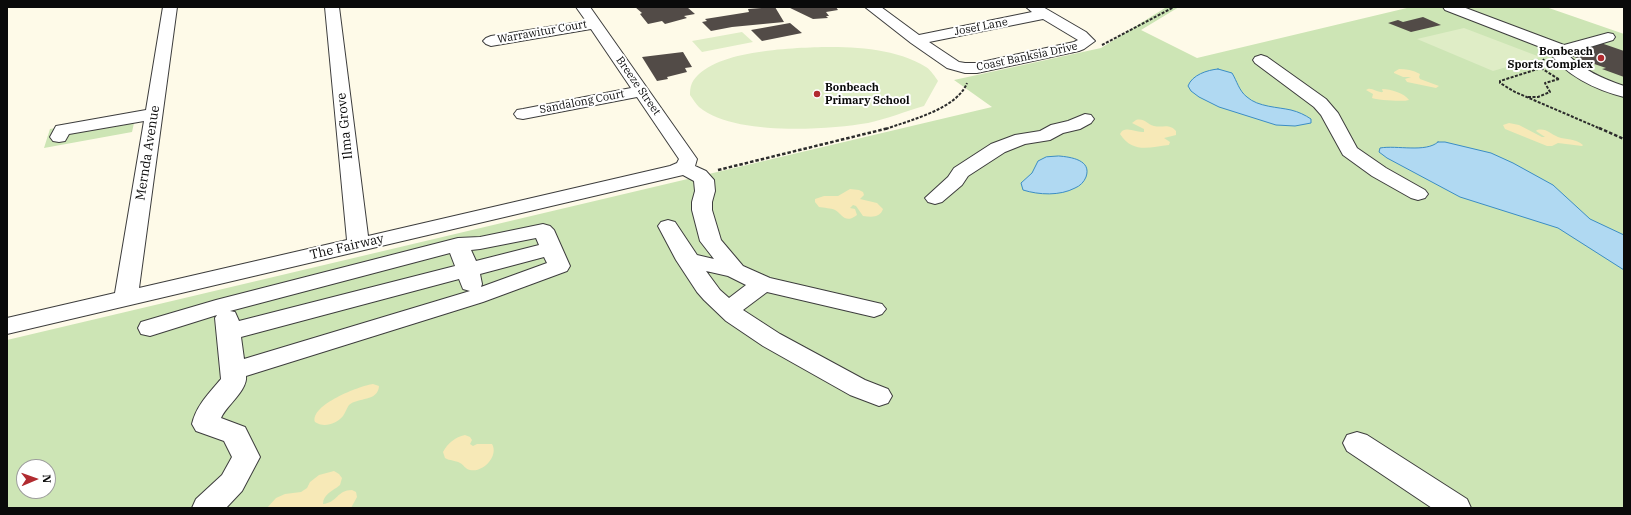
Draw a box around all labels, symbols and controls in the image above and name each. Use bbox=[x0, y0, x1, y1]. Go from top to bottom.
street label: Josef Lane bbox=[953, 15, 1009, 39]
street label: Warrawitur Court bbox=[496, 18, 588, 46]
street label: Coast Banksia Drive bbox=[975, 40, 1079, 74]
place label: Bonbeach Sports Complex bbox=[1508, 45, 1593, 71]
marker: Bonbeach Sports Complex bbox=[1596, 53, 1606, 63]
street label: Breeze Street bbox=[613, 54, 663, 118]
place label: Bonbeach Primary School bbox=[825, 81, 910, 107]
street label: Sandalong Court bbox=[538, 87, 626, 117]
marker: Bonbeach Primary School bbox=[812, 89, 822, 99]
street label: Ilma Grove bbox=[334, 92, 356, 160]
street label: Mernda Avenue bbox=[133, 104, 163, 202]
street label: The Fairway bbox=[308, 231, 386, 263]
north arrow bbox=[16, 459, 56, 499]
text: N bbox=[40, 474, 54, 483]

